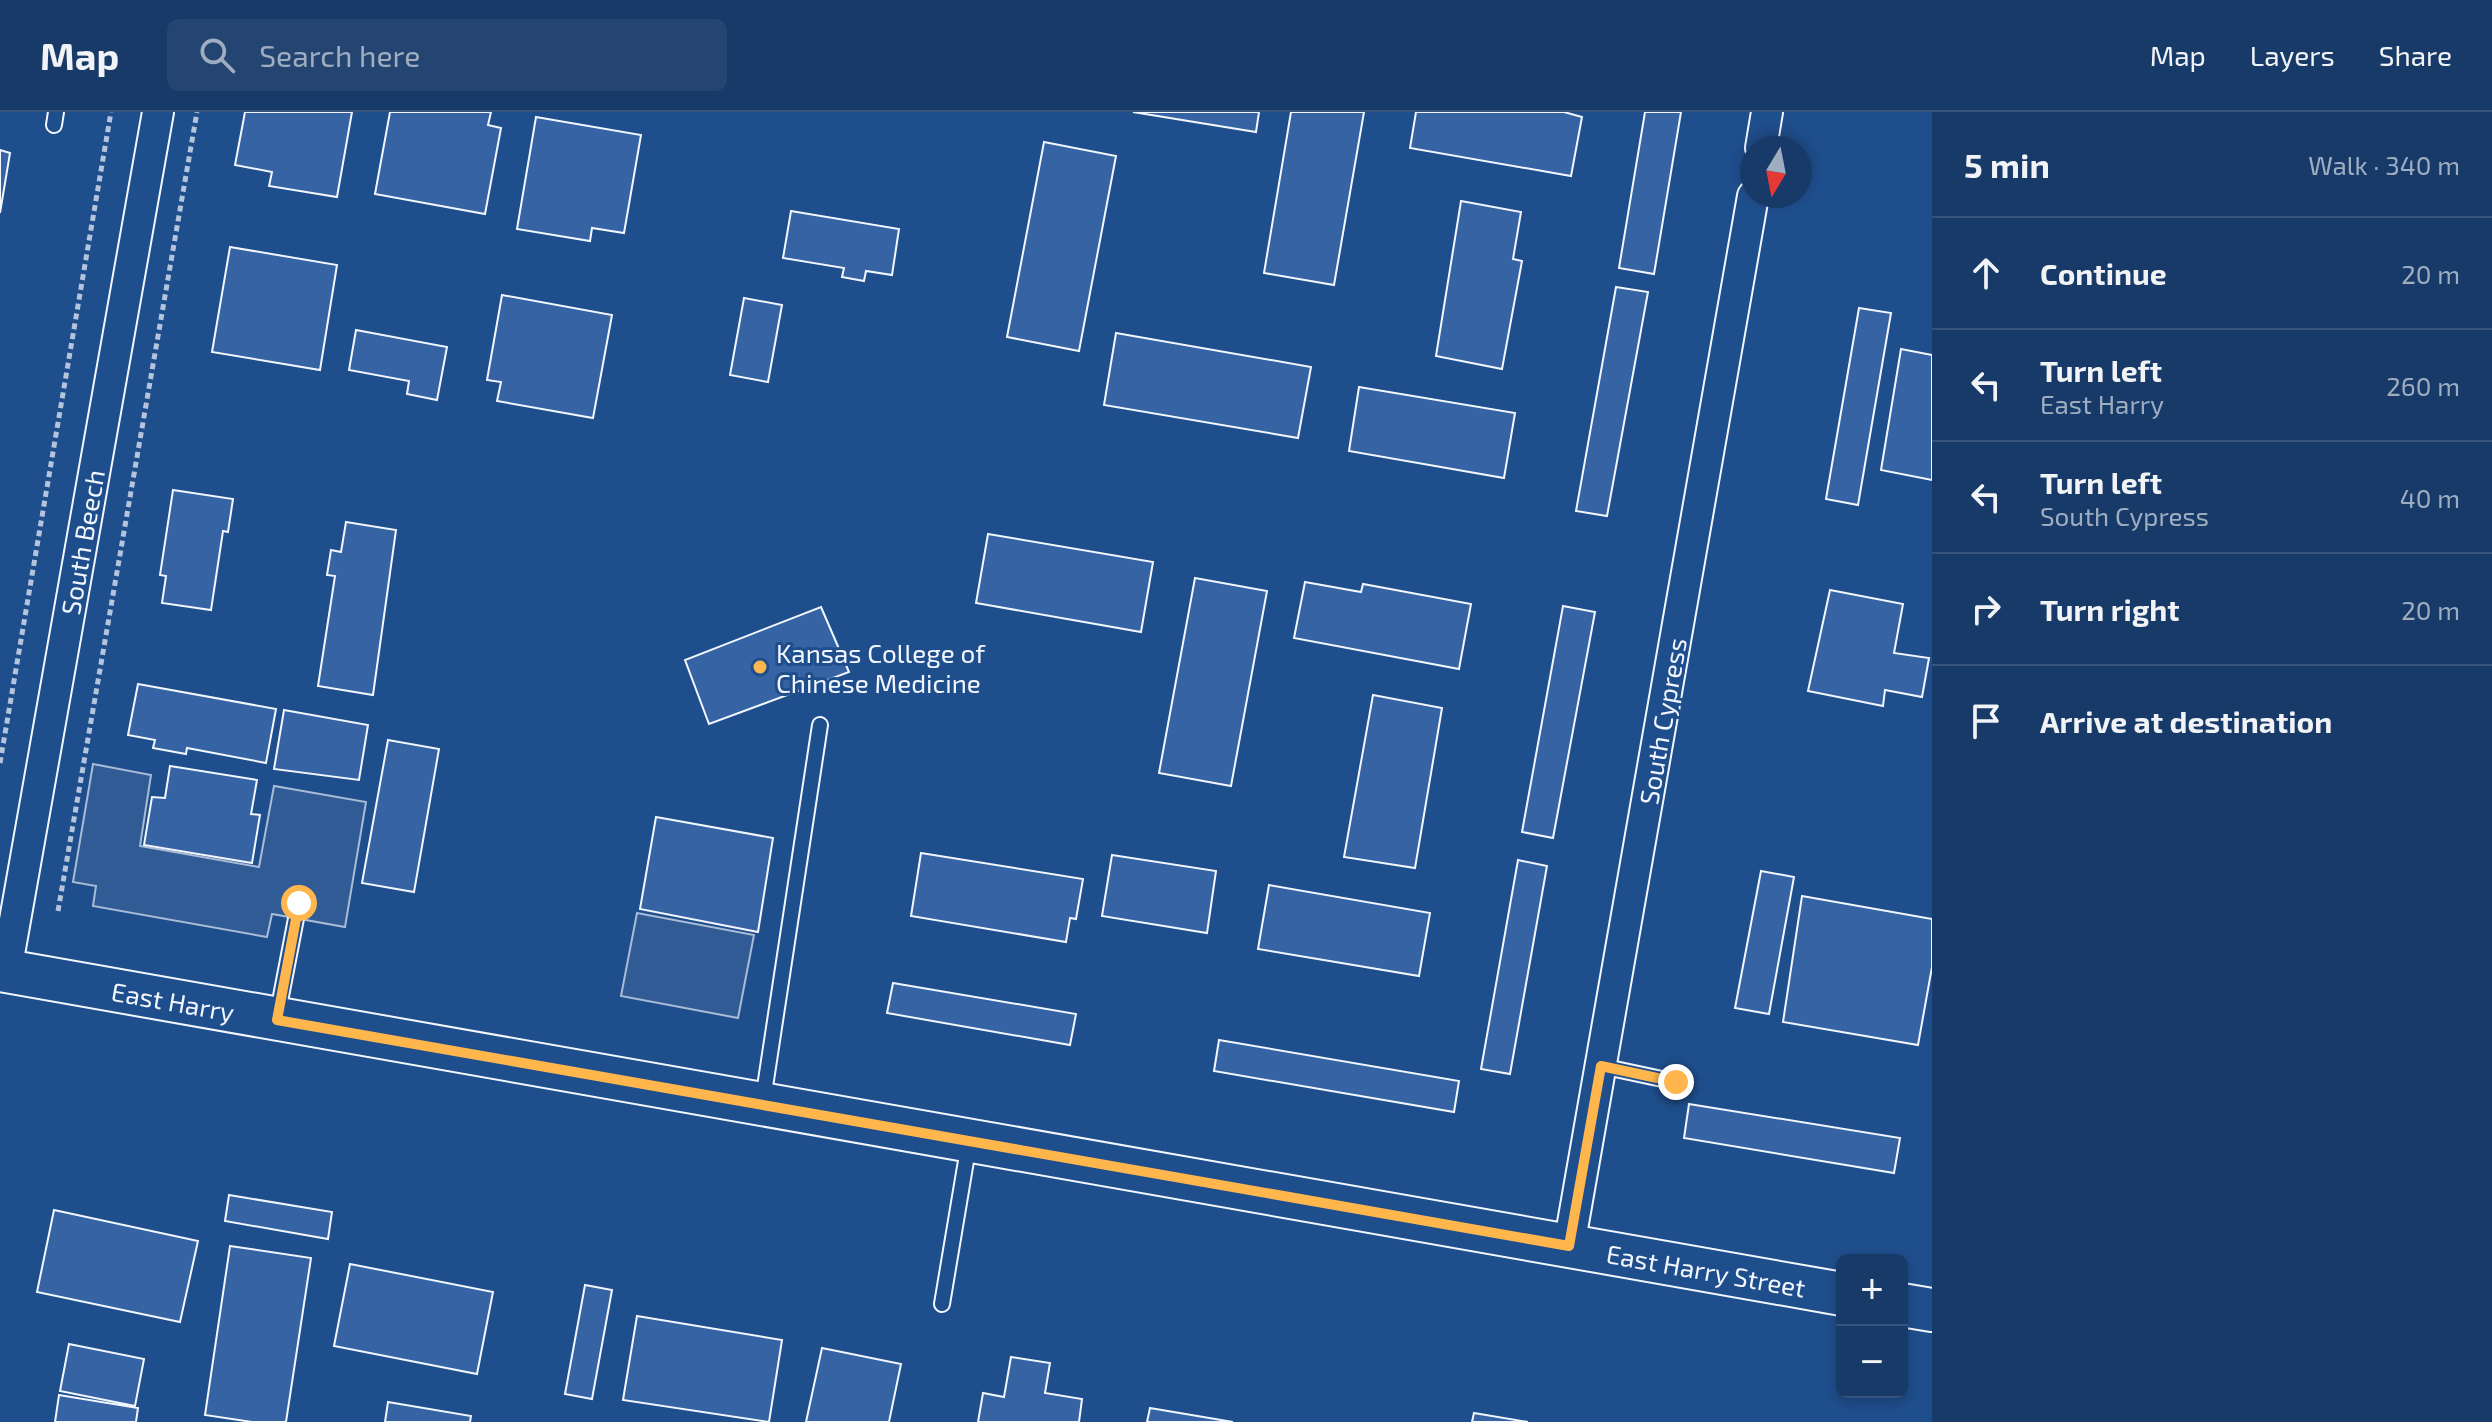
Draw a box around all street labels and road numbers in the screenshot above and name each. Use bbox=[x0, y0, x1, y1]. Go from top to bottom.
street label: South Beech bbox=[54, 467, 110, 617]
street label: South Cypress bbox=[1632, 635, 1692, 807]
street label: East Harry bbox=[109, 975, 237, 1027]
street label: East Harry Street bbox=[1604, 1237, 1808, 1303]

